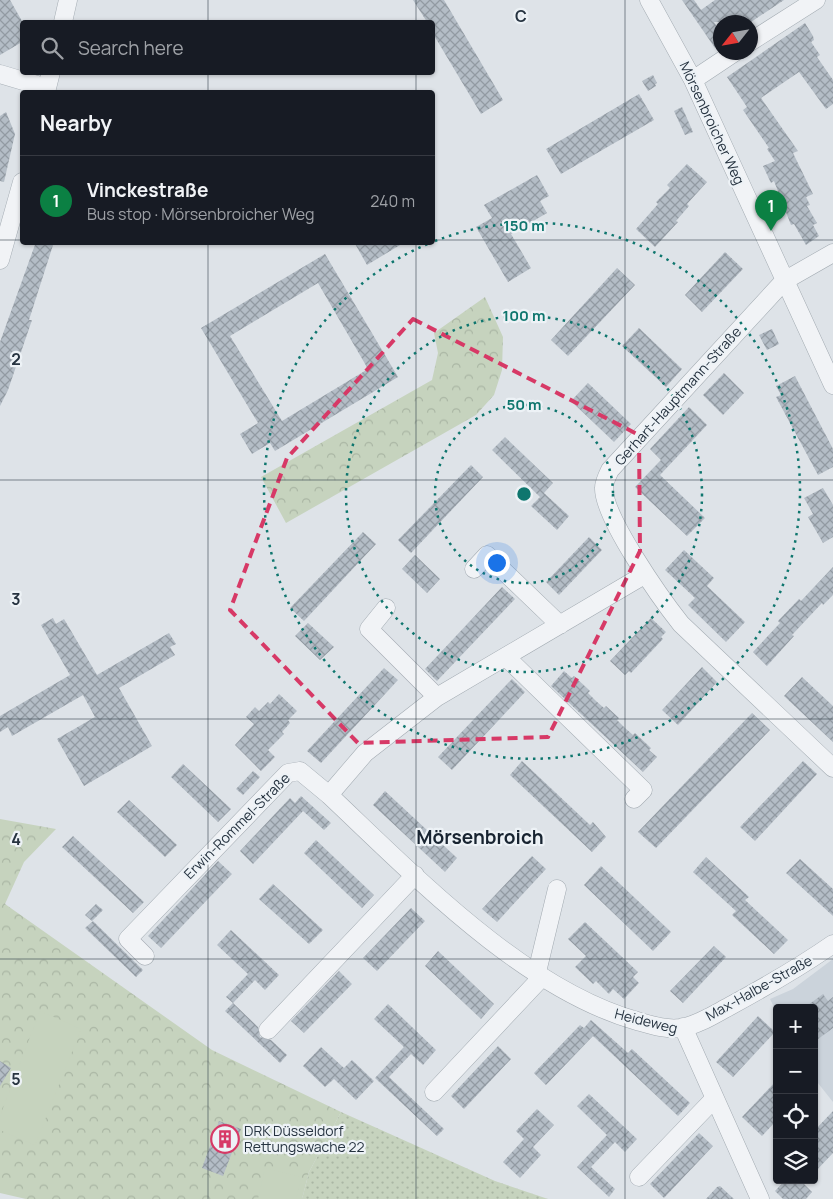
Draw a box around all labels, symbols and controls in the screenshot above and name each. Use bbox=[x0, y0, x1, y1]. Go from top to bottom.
text: C bbox=[515, 5, 527, 27]
north arrow bbox=[713, 15, 758, 60]
search box bbox=[20, 20, 435, 75]
icon: search bbox=[38, 34, 66, 62]
text: Search here bbox=[78, 35, 184, 61]
street label: Mörsenbroicher Weg bbox=[676, 58, 749, 188]
text: Nearby bbox=[40, 109, 112, 137]
text: Vinckestraße bbox=[87, 177, 209, 203]
text: 1 bbox=[52, 190, 60, 212]
text: 240 m bbox=[370, 190, 415, 212]
pin: 1 bbox=[755, 190, 787, 231]
text: Bus stop · Mörsenbroicher Weg bbox=[87, 203, 315, 225]
text: 150 m bbox=[503, 215, 545, 236]
text: 100 m bbox=[503, 305, 545, 326]
street label: Gerhart-Hauptmann-Straße bbox=[610, 322, 745, 469]
text: 2 bbox=[11, 348, 21, 370]
text: 50 m bbox=[506, 394, 542, 415]
centre of rings bbox=[515, 485, 533, 503]
your location bbox=[484, 550, 510, 576]
text: 3 bbox=[11, 588, 21, 610]
street label: Erwin-Rommel-Straße bbox=[179, 768, 294, 883]
district label: Mörsenbroich bbox=[416, 824, 544, 850]
text: 4 bbox=[11, 828, 21, 850]
street label: Max-Halbe-Straße bbox=[702, 950, 815, 1025]
street label: Heideweg bbox=[613, 1004, 680, 1037]
map controls bbox=[773, 1004, 818, 1184]
button: + bbox=[773, 1004, 818, 1049]
button: − bbox=[773, 1049, 818, 1094]
text: 5 bbox=[11, 1068, 21, 1090]
button: locate bbox=[773, 1094, 818, 1139]
place label: DRK Düsseldorf Rettungswache 22 bbox=[244, 1121, 365, 1156]
building icon: DRK Düsseldorf Rettungswache 22 bbox=[210, 1124, 240, 1154]
button: layers bbox=[773, 1139, 818, 1184]

